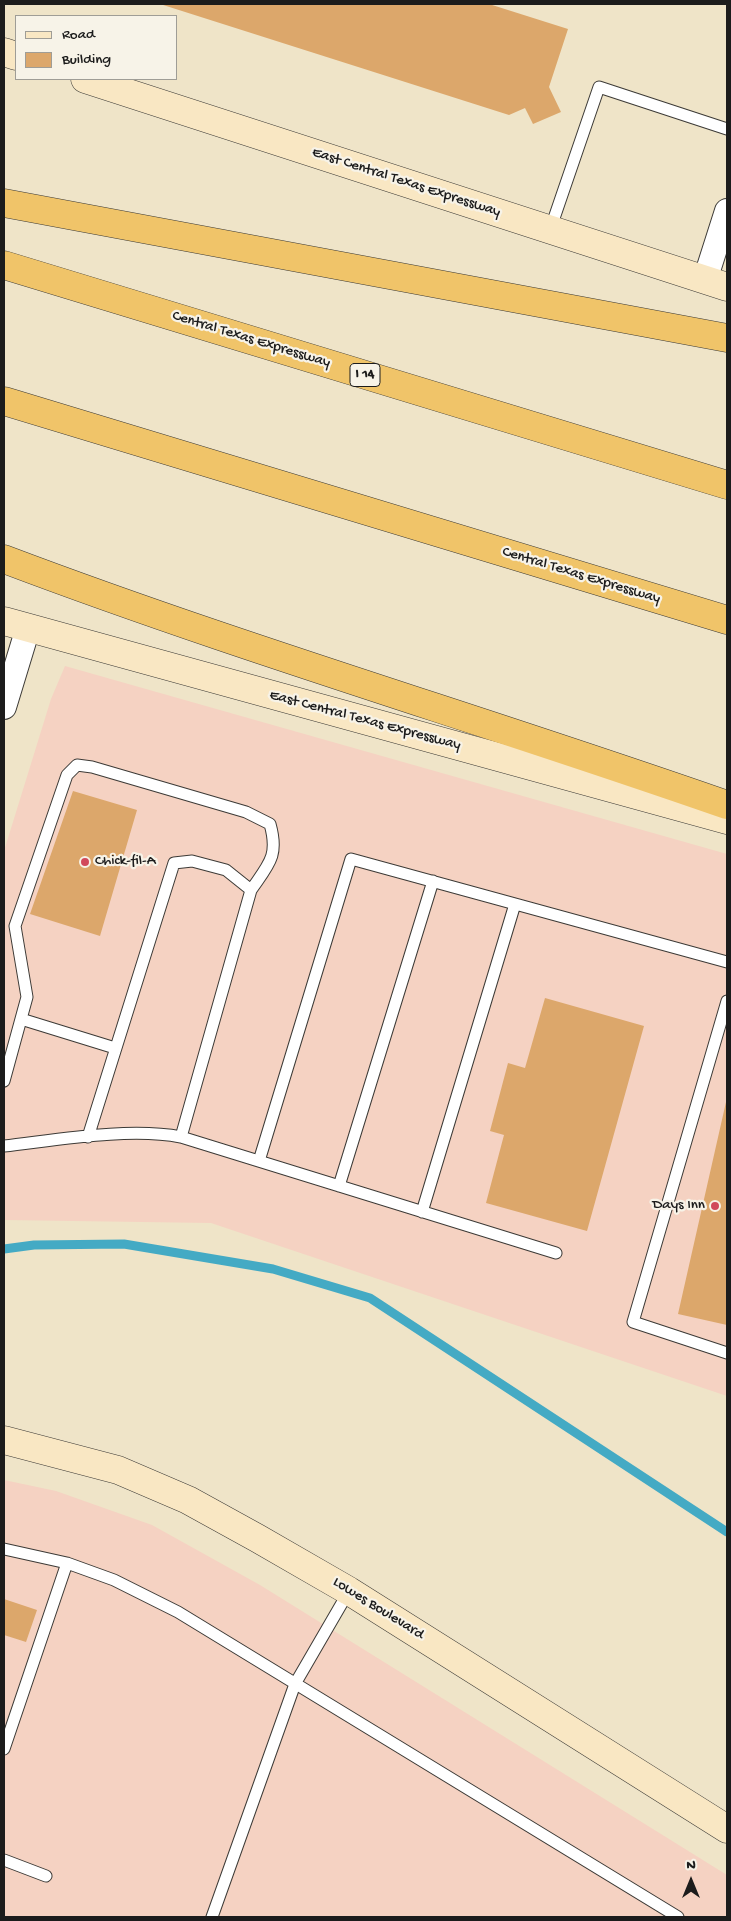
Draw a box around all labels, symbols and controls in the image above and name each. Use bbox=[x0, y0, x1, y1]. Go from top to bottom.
legend bbox=[15, 15, 178, 80]
text: Road bbox=[62, 26, 95, 44]
text: Building bbox=[62, 51, 111, 69]
street label: East Central Texas Expressway bbox=[309, 144, 503, 222]
street label: Central Texas Expressway bbox=[170, 307, 332, 373]
road number: I 14 bbox=[350, 364, 380, 386]
street label: Central Texas Expressway bbox=[500, 543, 662, 609]
street label: East Central Texas Expressway bbox=[267, 687, 463, 755]
place label: Chick-fil-A bbox=[95, 853, 156, 871]
marker: Chick-fil-A bbox=[79, 856, 91, 868]
place label: Days Inn bbox=[653, 1197, 705, 1215]
marker: Days Inn bbox=[709, 1200, 721, 1212]
street label: Lowes Boulevard bbox=[329, 1574, 427, 1644]
north arrow bbox=[666, 1856, 716, 1906]
text: N bbox=[686, 1857, 696, 1874]

